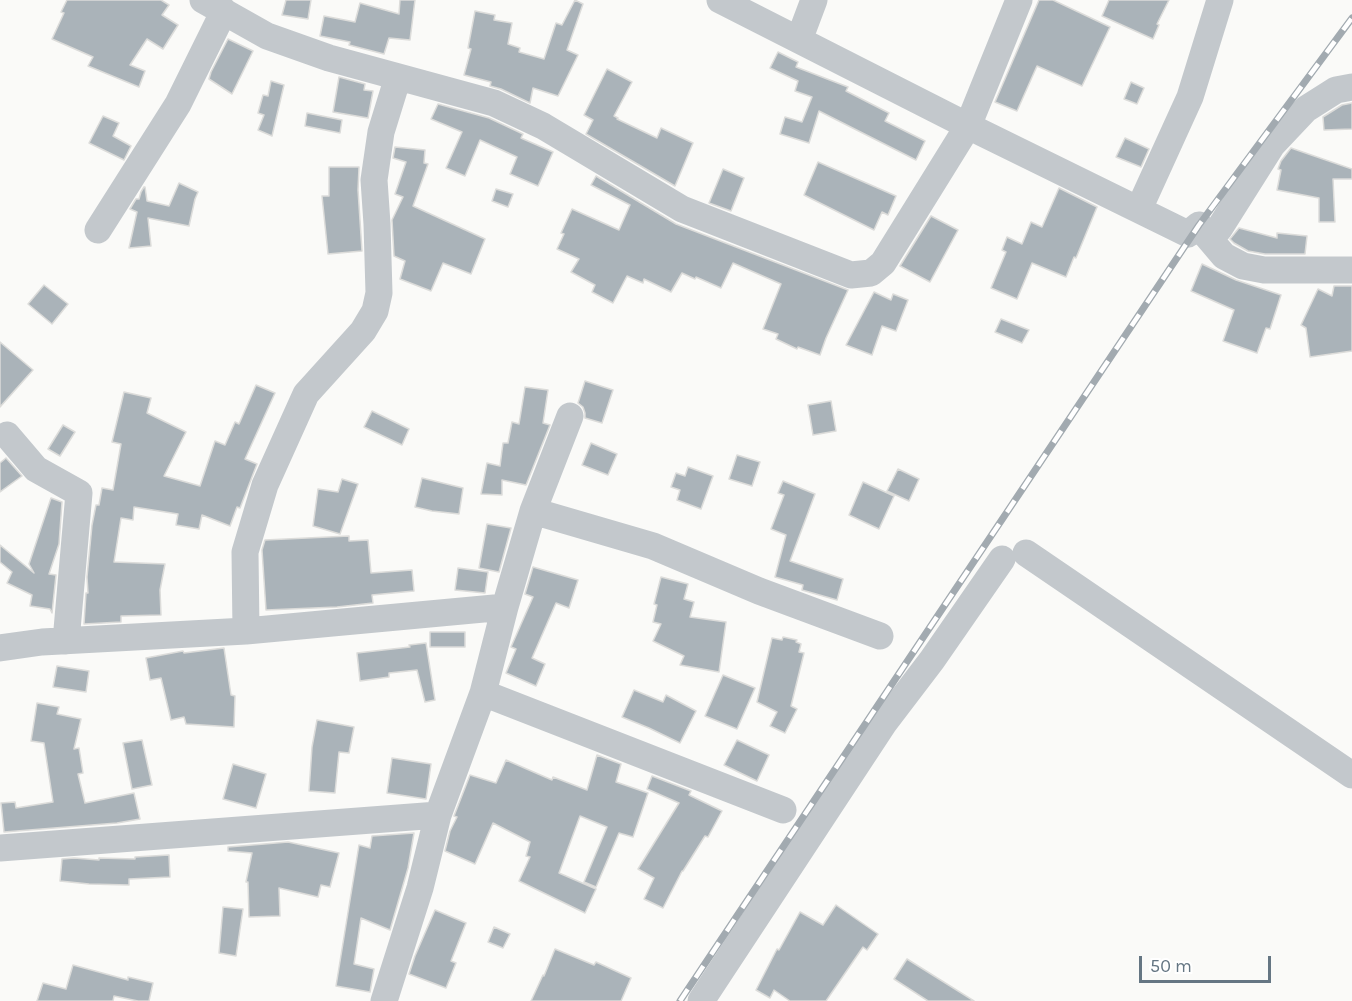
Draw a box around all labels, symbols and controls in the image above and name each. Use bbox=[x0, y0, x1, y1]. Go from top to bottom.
scale bar bbox=[1142, 944, 1274, 982]
text: 50 m bbox=[1150, 955, 1192, 977]

